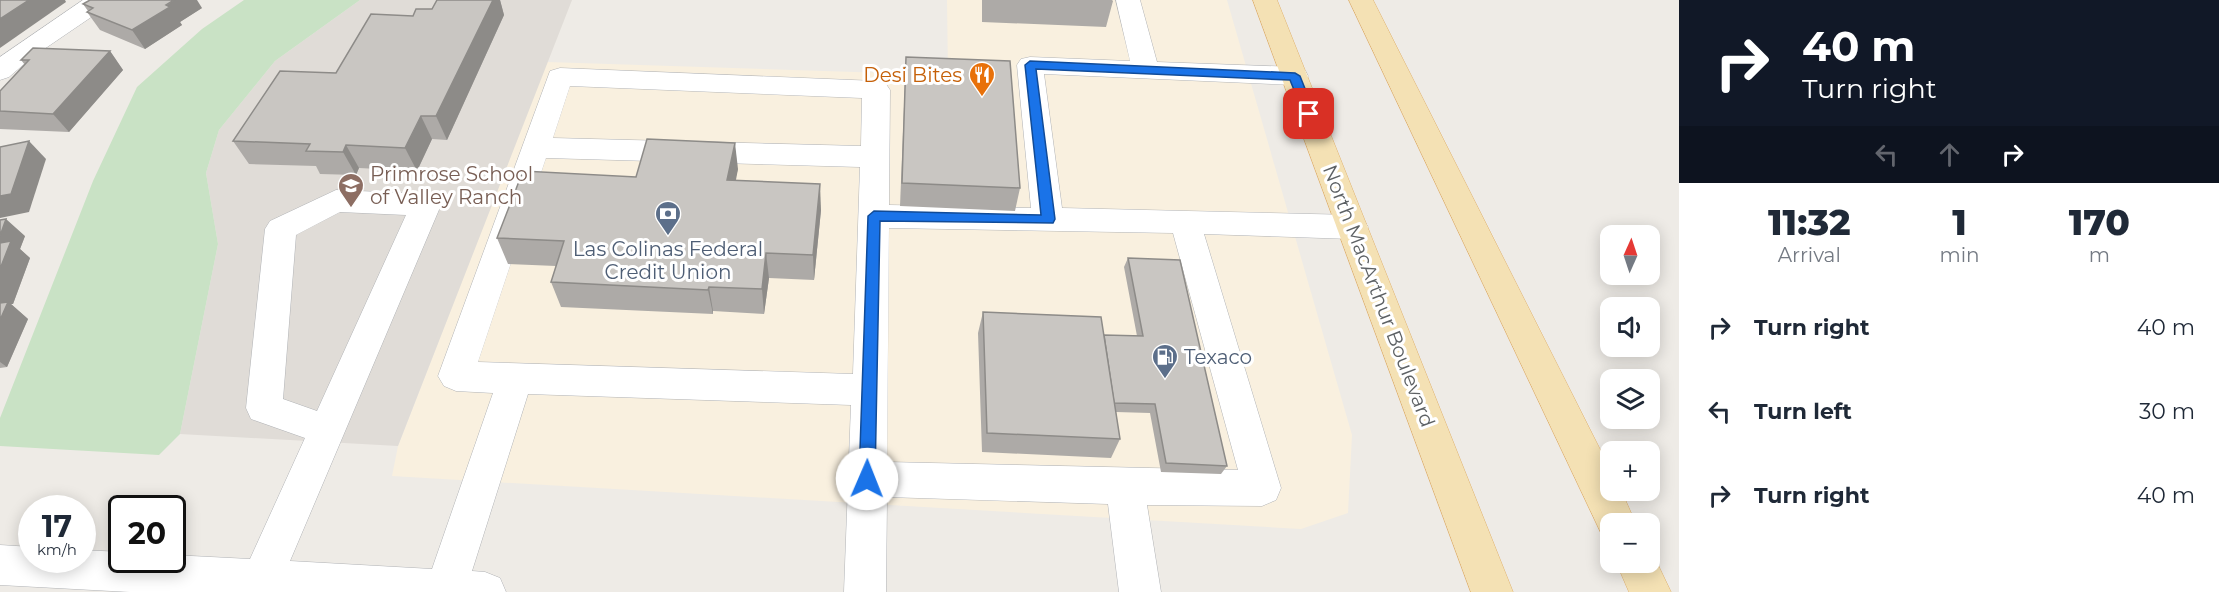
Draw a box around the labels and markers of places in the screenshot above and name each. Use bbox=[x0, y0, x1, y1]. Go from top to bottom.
restaurant icon: Desi Bites bbox=[967, 60, 997, 98]
place label: Desi Bites bbox=[863, 63, 962, 87]
pin bbox=[1283, 88, 1334, 139]
place label: Primrose School of Valley Ranch bbox=[370, 162, 533, 209]
school or university icon: Primrose School of Valley Ranch bbox=[336, 171, 366, 209]
bank icon: Las Colinas Federal Credit Union bbox=[653, 199, 683, 237]
place label: Las Colinas Federal Credit Union bbox=[573, 237, 763, 284]
fuel station icon: Texaco bbox=[1150, 342, 1180, 380]
place label: Texaco bbox=[1184, 345, 1252, 369]

